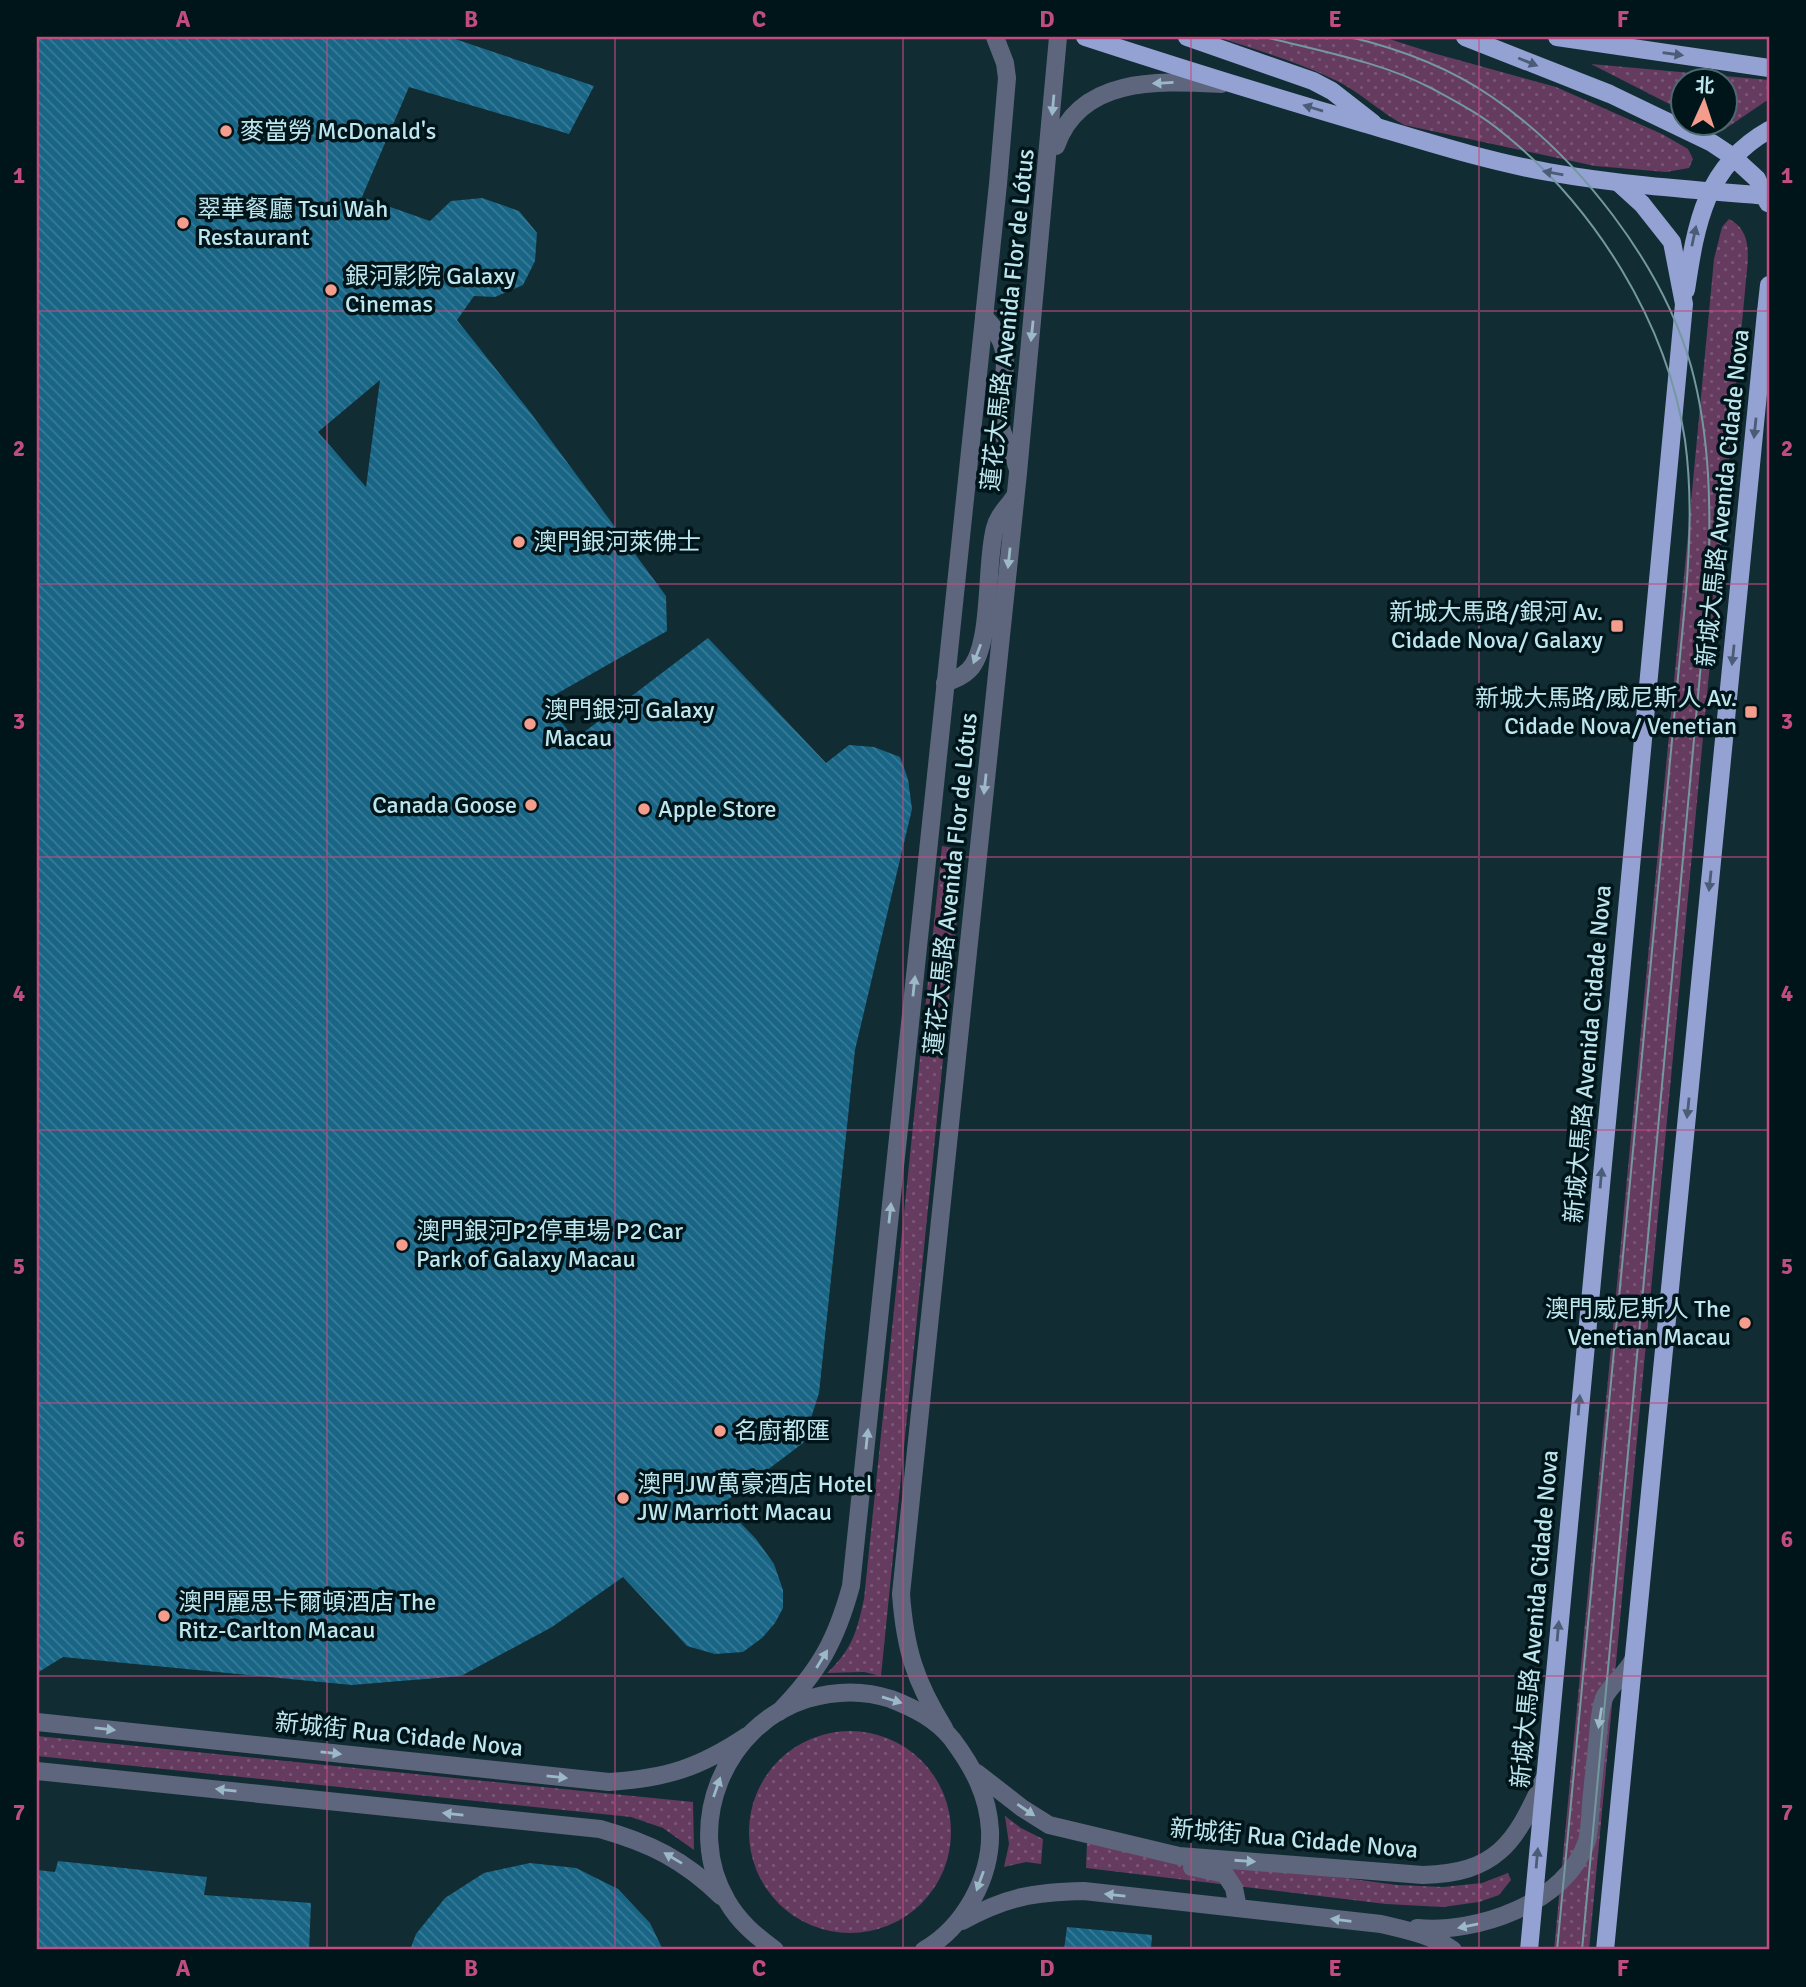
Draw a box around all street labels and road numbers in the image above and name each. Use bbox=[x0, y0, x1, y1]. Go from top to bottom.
street label: 蓮花大馬路 Avenida Flor de Lótus bbox=[975, 147, 1041, 493]
street label: 新城大馬路 Avenida Cidade Nova bbox=[1690, 328, 1756, 668]
street label: 蓮花大馬路 Avenida Flor de Lótus bbox=[918, 711, 984, 1057]
street label: 新城大馬路 Avenida Cidade Nova bbox=[1558, 884, 1618, 1224]
street label: 新城大馬路 Avenida Cidade Nova bbox=[1505, 1449, 1565, 1789]
street label: 新城街 Rua Cidade Nova bbox=[274, 1707, 524, 1763]
street label: 新城街 Rua Cidade Nova bbox=[1169, 1813, 1419, 1865]

